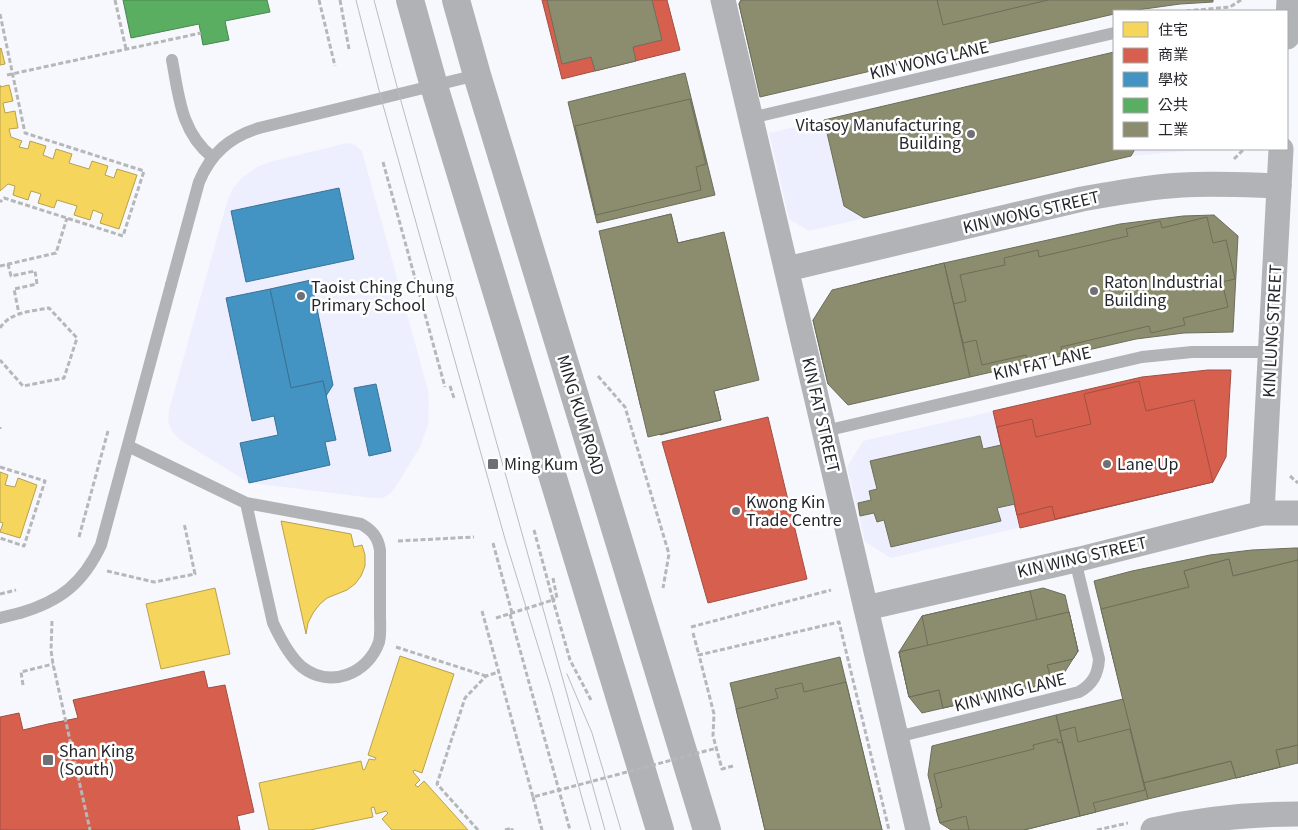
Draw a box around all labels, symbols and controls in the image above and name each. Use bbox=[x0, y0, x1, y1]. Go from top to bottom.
legend bbox=[1113, 10, 1288, 150]
text: 住宅 bbox=[1158, 18, 1188, 39]
street label: KIN WONG LANE bbox=[867, 34, 991, 84]
text: 商業 bbox=[1158, 43, 1188, 64]
text: 學校 bbox=[1158, 68, 1188, 89]
text: 公共 bbox=[1158, 93, 1188, 114]
place label: Vitasoy Manufacturing Building bbox=[795, 112, 961, 154]
text: 工業 bbox=[1158, 118, 1188, 139]
marker: Vitasoy Manufacturing Building bbox=[965, 128, 977, 140]
street label: KIN WONG STREET bbox=[960, 184, 1102, 238]
street label: KIN LUNG STREET bbox=[1256, 263, 1286, 398]
place label: Raton Industrial Building bbox=[1104, 269, 1223, 311]
place label: Taoist Ching Chung Primary School bbox=[311, 274, 454, 316]
marker: Raton Industrial Building bbox=[1088, 285, 1100, 297]
marker: Taoist Ching Chung Primary School bbox=[295, 290, 307, 302]
street label: KIN FAT LANE bbox=[991, 339, 1093, 385]
street label: MING KUM ROAD bbox=[552, 352, 612, 478]
street label: KIN FAT STREET bbox=[797, 355, 847, 475]
place label: Ming Kum bbox=[504, 451, 578, 475]
place label: Lane Up bbox=[1117, 451, 1178, 475]
marker: Ming Kum bbox=[486, 457, 500, 471]
marker: Lane Up bbox=[1101, 458, 1113, 470]
place label: Kwong Kin Trade Centre bbox=[746, 489, 842, 531]
marker: Kwong Kin Trade Centre bbox=[730, 505, 742, 517]
street label: KIN WING STREET bbox=[1015, 529, 1149, 583]
street label: KIN WING LANE bbox=[951, 666, 1068, 717]
place label: Shan King (South) bbox=[59, 738, 134, 780]
marker: Shan King (South) bbox=[41, 753, 55, 767]

